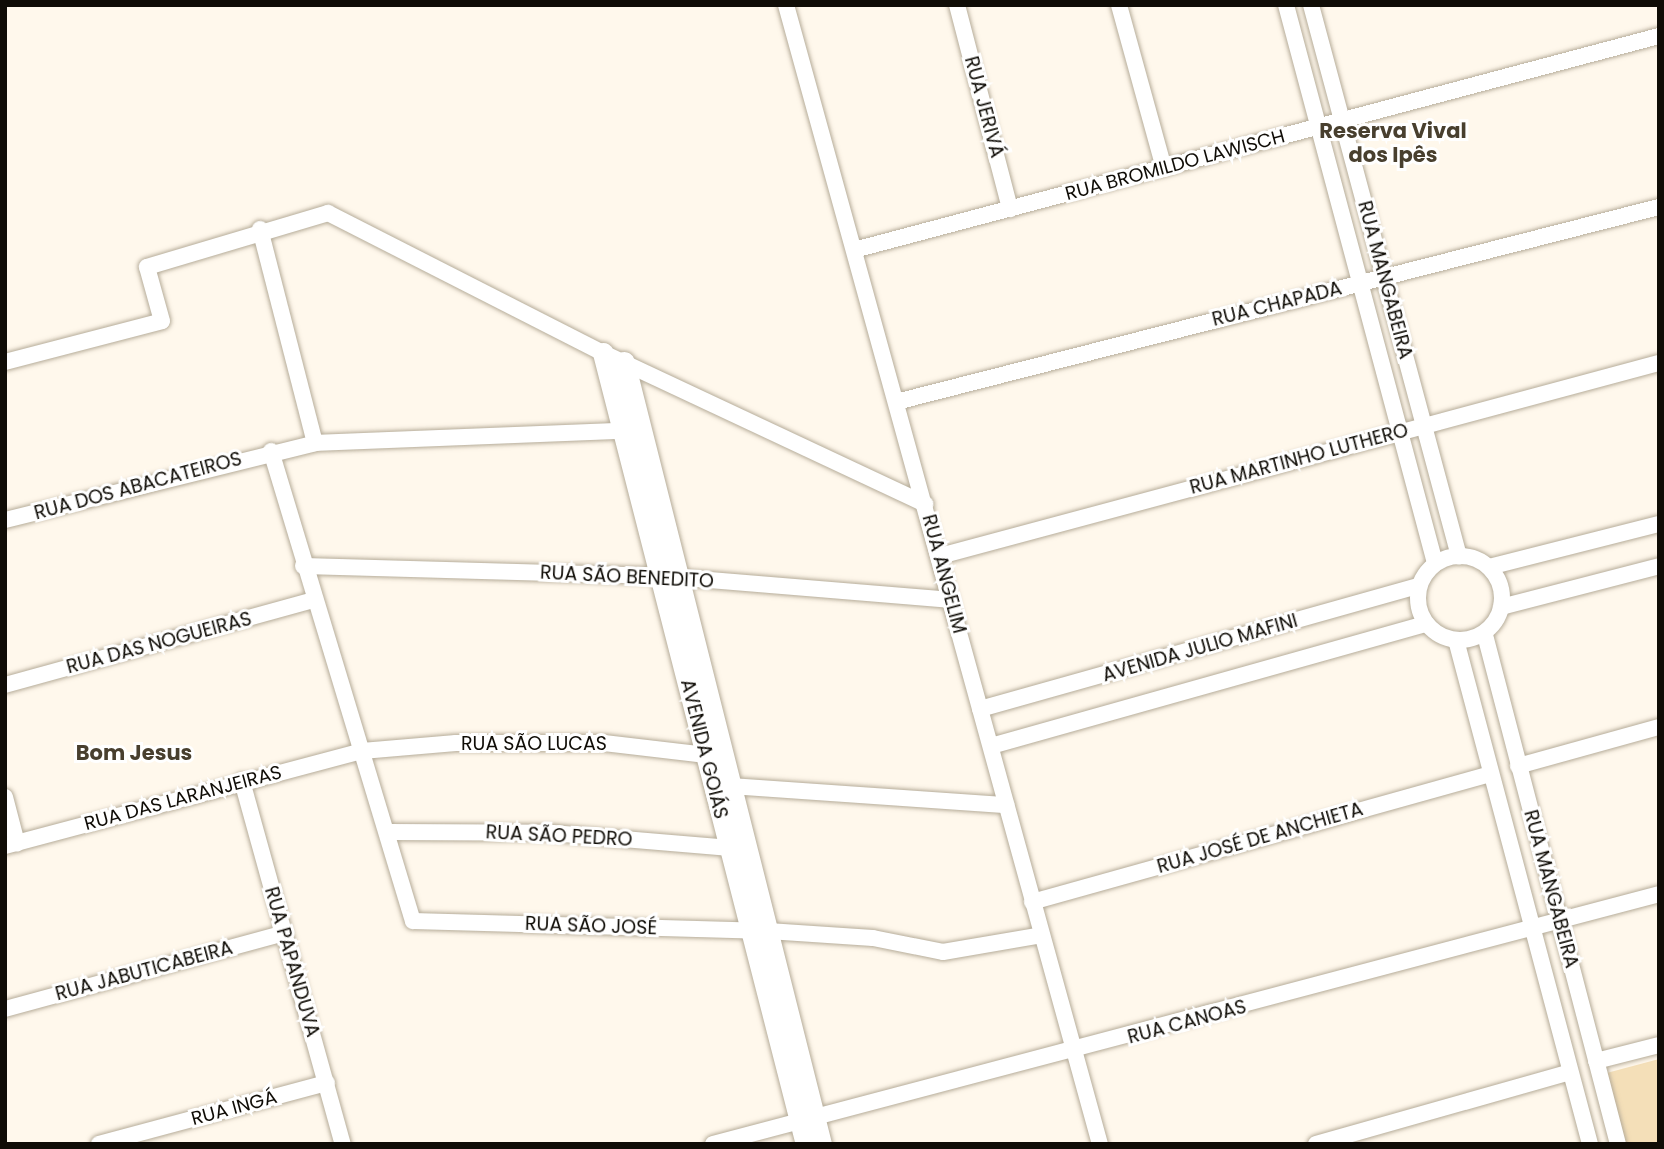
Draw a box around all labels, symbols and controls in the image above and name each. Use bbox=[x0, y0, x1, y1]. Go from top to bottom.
street label: RUA JERIVÁ bbox=[960, 54, 1008, 160]
district label: Reserva Vival dos Ipês bbox=[1319, 118, 1467, 168]
street label: RUA BROMILDO LAWISCH bbox=[1063, 125, 1287, 205]
street label: RUA MANGABEIRA bbox=[1353, 198, 1417, 362]
street label: RUA CHAPADA bbox=[1210, 277, 1344, 331]
street label: RUA MARTINHO LUTHERO bbox=[1187, 419, 1411, 499]
street label: RUA DOS ABACATEIROS bbox=[32, 447, 244, 525]
street label: RUA ANGELIM bbox=[917, 512, 971, 636]
street label: RUA SÃO BENEDITO bbox=[540, 561, 714, 593]
street label: RUA DAS NOGUEIRAS bbox=[64, 607, 254, 679]
street label: AVENIDA JULIO MAFINI bbox=[1100, 609, 1300, 687]
street label: AVENIDA GOIÁS bbox=[676, 677, 732, 821]
street label: RUA SÃO LUCAS bbox=[461, 733, 607, 755]
district label: Bom Jesus bbox=[76, 740, 192, 766]
street label: RUA DAS LARANJEIRAS bbox=[82, 761, 284, 835]
street label: RUA JOSÉ DE ANCHIETA bbox=[1154, 798, 1366, 878]
street label: RUA MANGABEIRA bbox=[1519, 807, 1583, 971]
street label: RUA SÃO PEDRO bbox=[485, 821, 633, 851]
street label: RUA PAPANDUVA bbox=[260, 884, 324, 1040]
street label: RUA SÃO JOSÉ bbox=[525, 912, 657, 940]
street label: RUA JABUTICABEIRA bbox=[53, 936, 235, 1006]
street label: RUA CANOAS bbox=[1125, 995, 1249, 1049]
street label: RUA INGÁ bbox=[189, 1086, 279, 1130]

